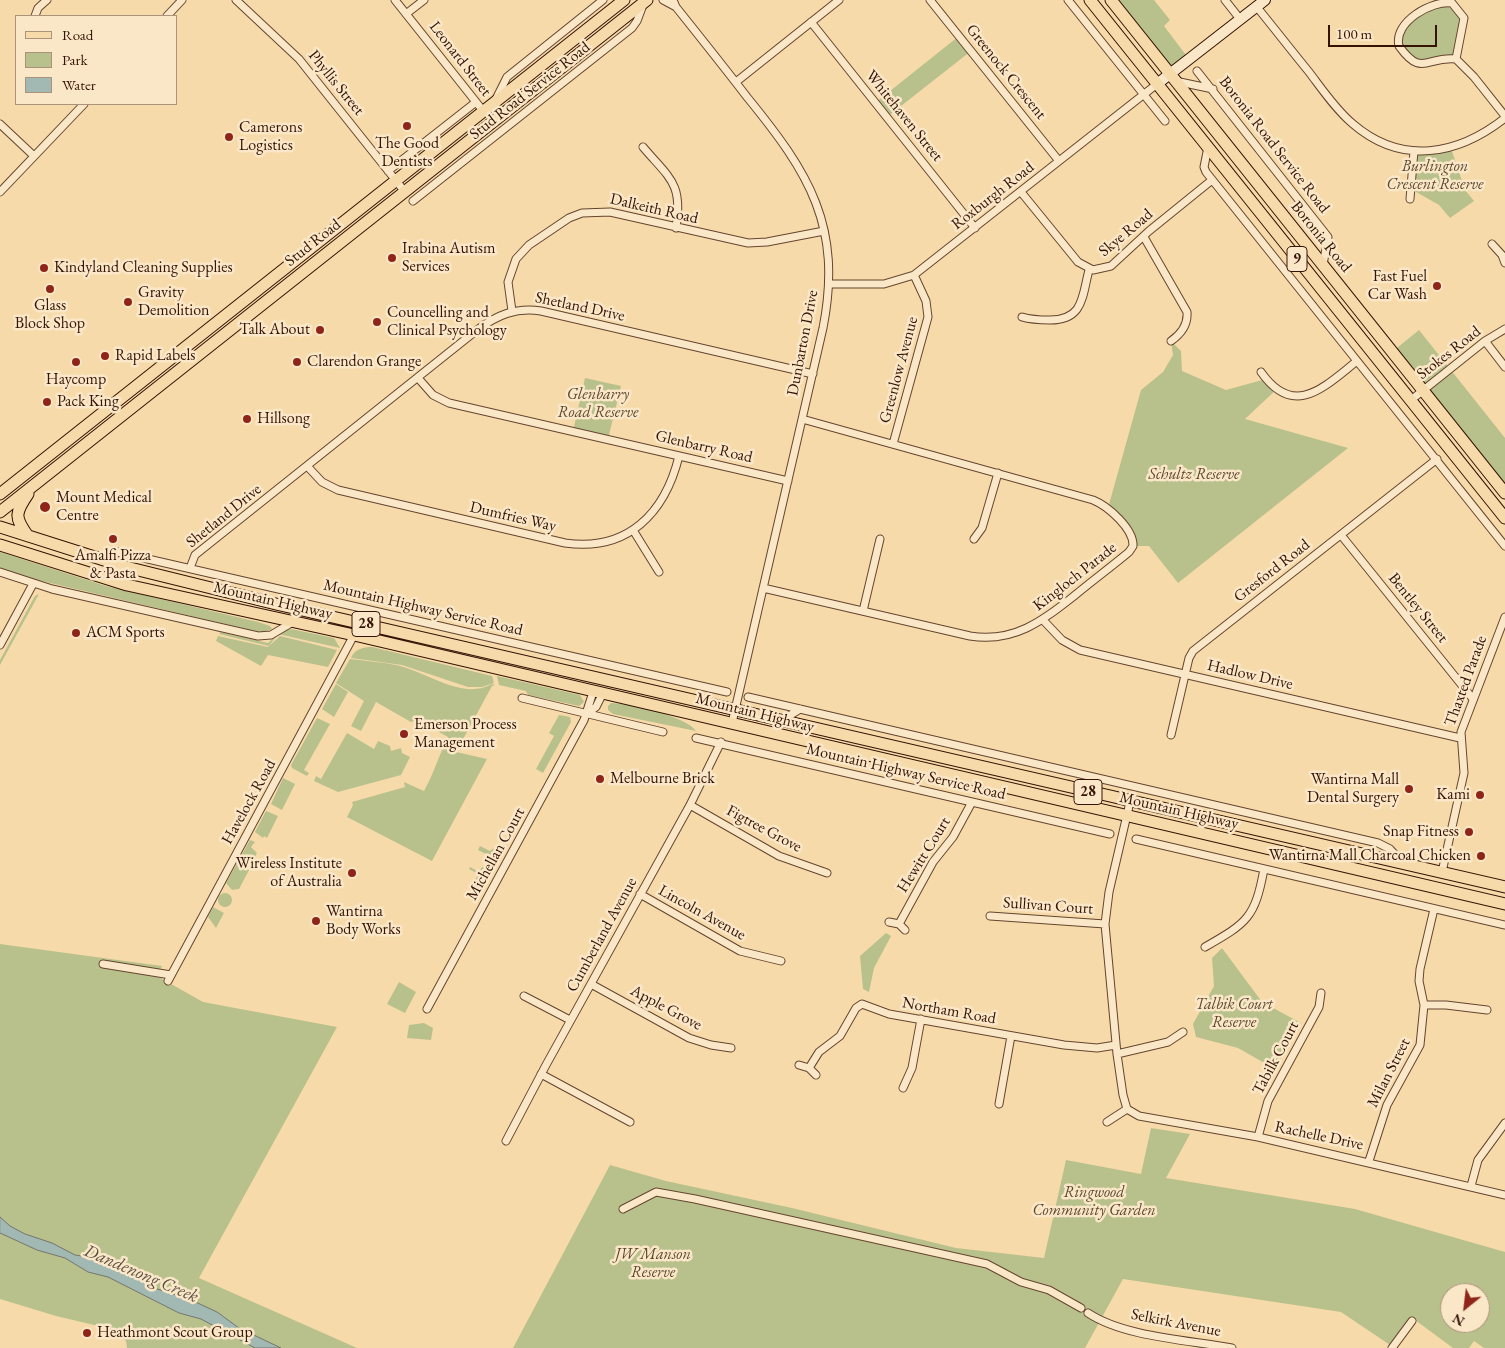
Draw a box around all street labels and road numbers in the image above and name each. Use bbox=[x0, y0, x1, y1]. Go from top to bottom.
street label: Leonard Street bbox=[425, 18, 495, 100]
street label: Greenock Crescent bbox=[962, 21, 1050, 123]
street label: Stud Road Service Road bbox=[466, 38, 594, 144]
street label: Phyllis Street bbox=[304, 46, 368, 120]
street label: Whitehaven Street bbox=[861, 66, 947, 166]
street label: Boronia Road Service Road bbox=[1215, 73, 1333, 217]
street label: Roxburgh Road bbox=[948, 158, 1038, 234]
street label: Dalkeith Road bbox=[608, 190, 700, 228]
street label: Boronia Road bbox=[1286, 198, 1356, 276]
street label: Skye Road bbox=[1095, 205, 1157, 261]
street label: Stud Road bbox=[281, 215, 345, 271]
road number: 9 bbox=[1287, 246, 1307, 272]
street label: Shetland Drive bbox=[533, 288, 627, 326]
street label: Dunbarton Drive bbox=[783, 288, 823, 398]
street label: Greenlow Avenue bbox=[876, 315, 922, 425]
street label: Stokes Road bbox=[1413, 322, 1485, 384]
street label: Glenbarry Road bbox=[654, 427, 754, 467]
street label: Shetland Drive bbox=[183, 480, 265, 552]
street label: Dumfries Way bbox=[468, 498, 558, 536]
street label: Gresford Road bbox=[1230, 535, 1314, 607]
street label: Kingloch Parade bbox=[1030, 539, 1120, 615]
street label: Bentley Street bbox=[1384, 569, 1452, 647]
street label: Mountain Highway Service Road bbox=[322, 576, 524, 640]
street label: Mountain Highway bbox=[212, 578, 334, 624]
road number: 28 bbox=[352, 612, 380, 636]
street label: Thaxted Parade bbox=[1441, 633, 1491, 729]
street label: Hadlow Drive bbox=[1205, 656, 1295, 694]
street label: Mountain Highway bbox=[694, 689, 816, 737]
street label: Mountain Highway Service Road bbox=[805, 740, 1007, 804]
street label: Havelock Road bbox=[218, 756, 280, 848]
road number: 28 bbox=[1074, 780, 1102, 804]
street label: Mountain Highway bbox=[1118, 788, 1240, 834]
street label: Figtree Grove bbox=[723, 801, 805, 857]
street label: Michellan Court bbox=[463, 804, 529, 904]
street label: Hewitt Court bbox=[893, 814, 955, 896]
street label: Cumberland Avenue bbox=[563, 874, 641, 996]
street label: Lincoln Avenue bbox=[655, 881, 749, 945]
street label: Sullivan Court bbox=[1002, 893, 1094, 919]
street label: Apple Grove bbox=[627, 981, 705, 1035]
street label: Northam Road bbox=[901, 993, 997, 1029]
street label: Tabilk Court bbox=[1249, 1018, 1303, 1098]
street label: Milan Street bbox=[1363, 1035, 1415, 1111]
street label: Rachelle Drive bbox=[1273, 1117, 1365, 1155]
street label: Selkirk Avenue bbox=[1130, 1305, 1222, 1341]

